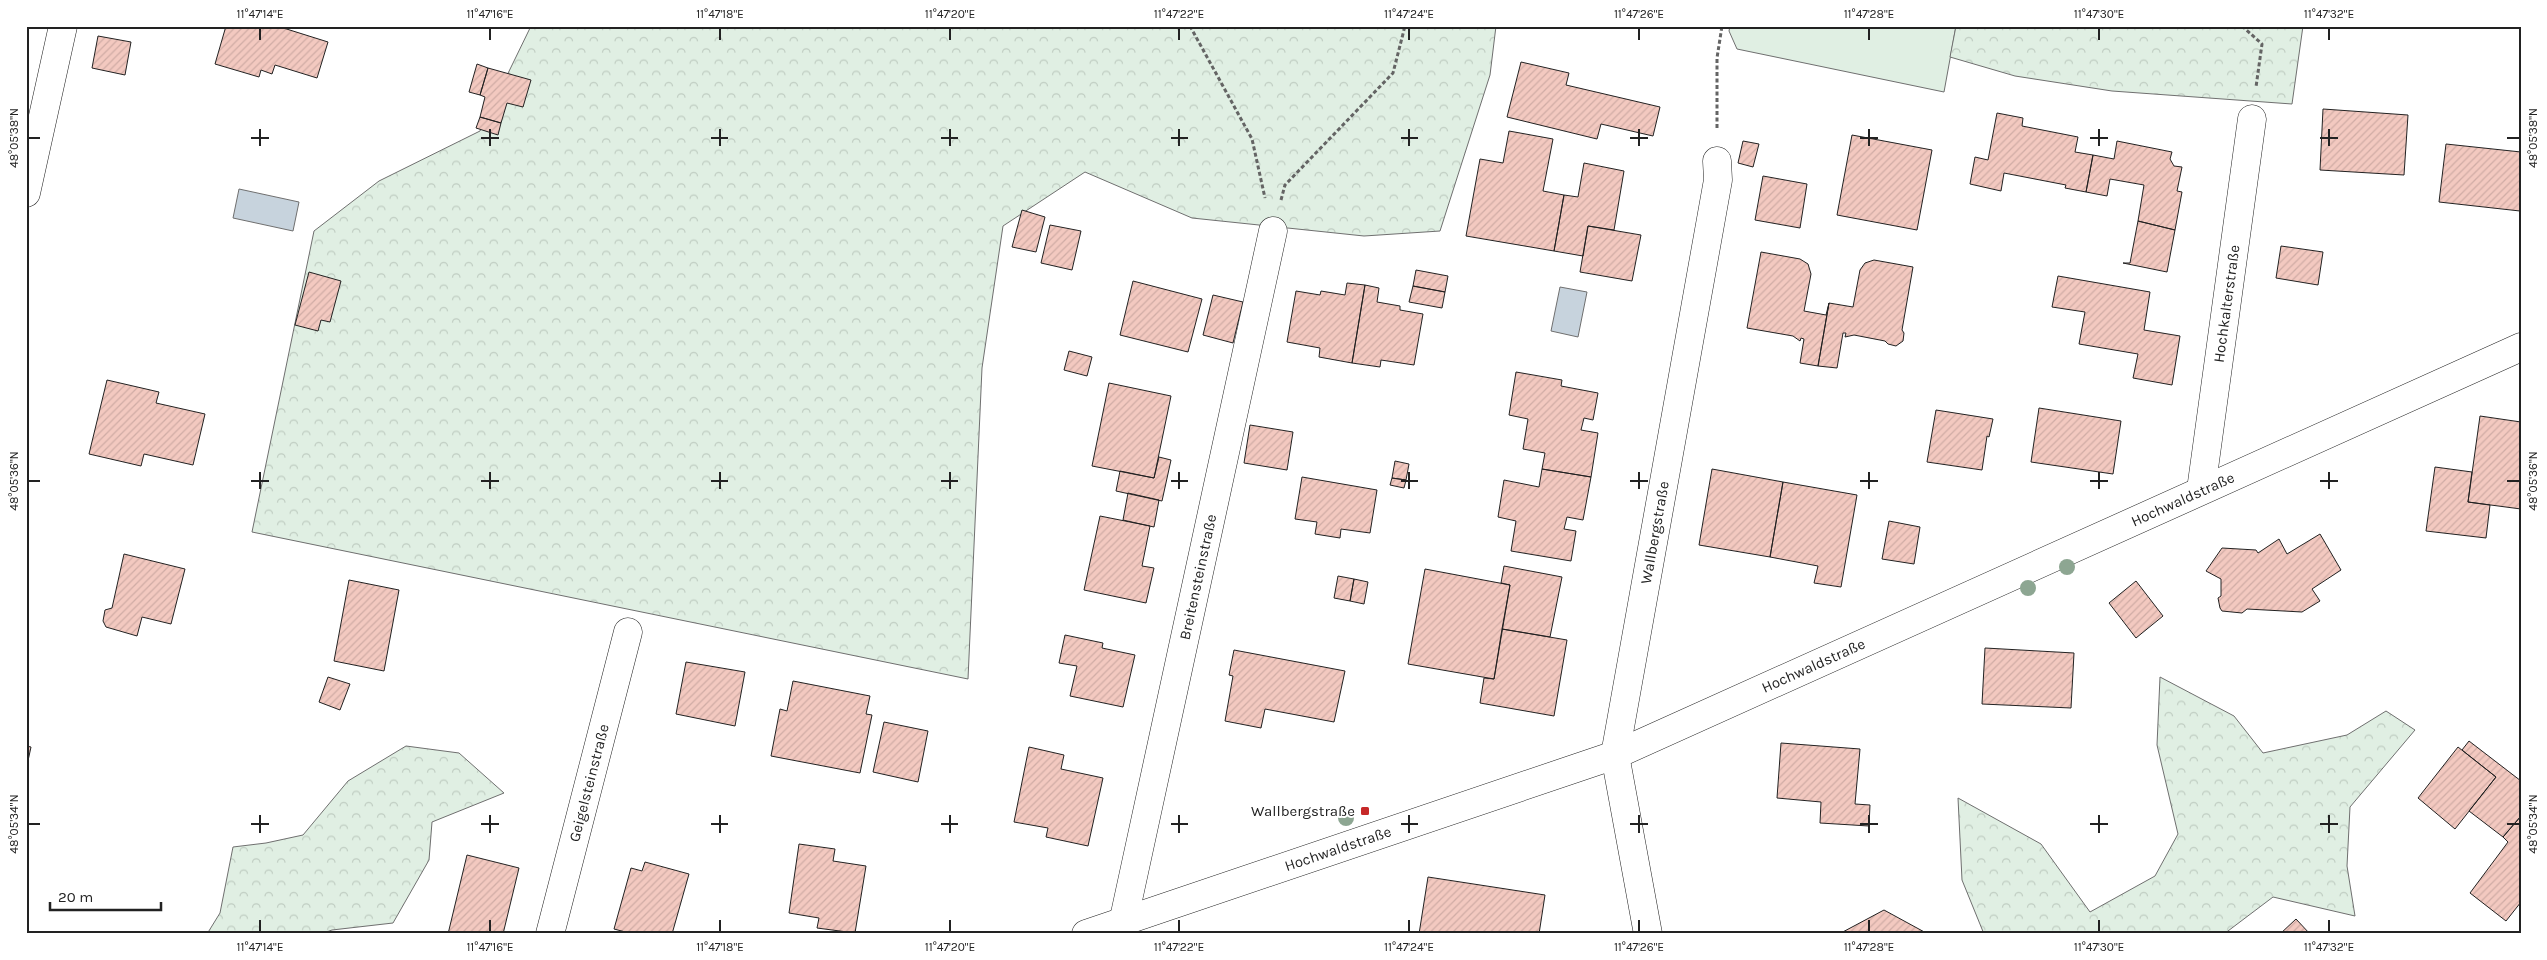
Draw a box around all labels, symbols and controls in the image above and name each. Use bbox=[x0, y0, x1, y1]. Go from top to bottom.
text: 11°47'14"E bbox=[236, 7, 284, 21]
text: 11°47'16"E bbox=[466, 7, 514, 21]
text: 11°47'18"E bbox=[696, 7, 744, 21]
text: 11°47'20"E bbox=[925, 7, 975, 21]
text: 11°47'22"E bbox=[1154, 7, 1204, 21]
text: 11°47'24"E bbox=[1384, 7, 1434, 21]
text: 11°47'26"E bbox=[1614, 7, 1664, 21]
text: 11°47'28"E bbox=[1844, 7, 1894, 21]
text: 11°47'30"E bbox=[2074, 7, 2124, 21]
text: 11°47'32"E bbox=[2304, 7, 2354, 21]
text: 48°05'38"N bbox=[7, 108, 21, 168]
text: 48°05'38"N bbox=[2526, 108, 2540, 168]
street label: Hochkalterstraße bbox=[2210, 244, 2244, 364]
text: 48°05'36"N bbox=[7, 451, 21, 511]
text: 48°05'36"N bbox=[2526, 451, 2540, 511]
street label: Hochwaldstraße bbox=[2128, 468, 2237, 530]
street label: Wallbergstraße bbox=[1637, 480, 1673, 585]
street label: Breitensteinstraße bbox=[1176, 512, 1220, 642]
street label: Hochwaldstraße bbox=[1759, 635, 1868, 697]
street label: Geigelsteinstraße bbox=[565, 722, 613, 844]
text: 48°05'34"N bbox=[7, 794, 21, 854]
text: 48°05'34"N bbox=[2526, 794, 2540, 854]
place label: Wallbergstraße bbox=[1251, 802, 1355, 820]
marker: Wallbergstraße bbox=[1359, 805, 1371, 817]
street label: Hochwaldstraße bbox=[1282, 822, 1394, 875]
scale bar bbox=[50, 880, 161, 912]
text: 20 m bbox=[58, 888, 93, 906]
text: 11°47'14"E bbox=[236, 940, 284, 954]
text: 11°47'16"E bbox=[466, 940, 514, 954]
text: 11°47'18"E bbox=[696, 940, 744, 954]
text: 11°47'20"E bbox=[925, 940, 975, 954]
text: 11°47'22"E bbox=[1154, 940, 1204, 954]
text: 11°47'24"E bbox=[1384, 940, 1434, 954]
text: 11°47'26"E bbox=[1614, 940, 1664, 954]
text: 11°47'28"E bbox=[1844, 940, 1894, 954]
text: 11°47'30"E bbox=[2074, 940, 2124, 954]
text: 11°47'32"E bbox=[2304, 940, 2354, 954]

